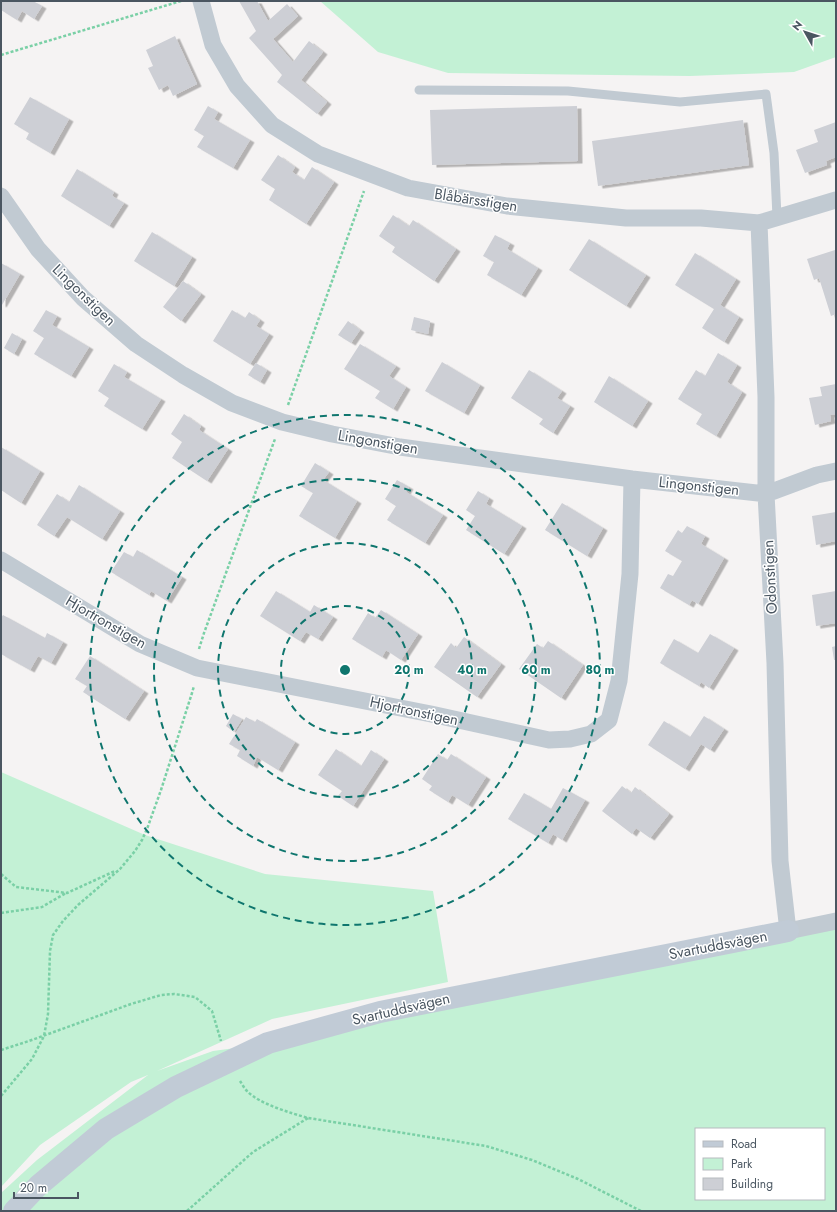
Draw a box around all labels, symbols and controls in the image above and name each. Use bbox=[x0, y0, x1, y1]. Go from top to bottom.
north arrow bbox=[785, 12, 825, 52]
text: N bbox=[788, 17, 806, 34]
street label: Blåbärsstigen bbox=[433, 183, 519, 217]
street label: Lingonstigen bbox=[47, 259, 121, 331]
street label: Lingonstigen bbox=[336, 424, 420, 460]
street label: Lingonstigen bbox=[658, 471, 740, 501]
street label: Odonstigen bbox=[757, 539, 783, 615]
street label: Hjortronstigen bbox=[61, 590, 151, 654]
text: 20 m bbox=[394, 661, 424, 679]
text: 40 m bbox=[457, 661, 487, 679]
text: 60 m bbox=[521, 661, 551, 679]
text: 80 m bbox=[586, 661, 615, 679]
centre of rings bbox=[338, 663, 352, 677]
street label: Hjortronstigen bbox=[368, 691, 460, 731]
street label: Svartuddsvägen bbox=[667, 925, 769, 965]
street label: Svartuddsvägen bbox=[350, 987, 452, 1031]
legend bbox=[695, 1128, 825, 1200]
text: Road bbox=[731, 1135, 757, 1153]
text: Park bbox=[731, 1155, 753, 1173]
scale bar bbox=[14, 1174, 78, 1200]
text: Building bbox=[731, 1175, 773, 1193]
text: 20 m bbox=[20, 1179, 47, 1197]

